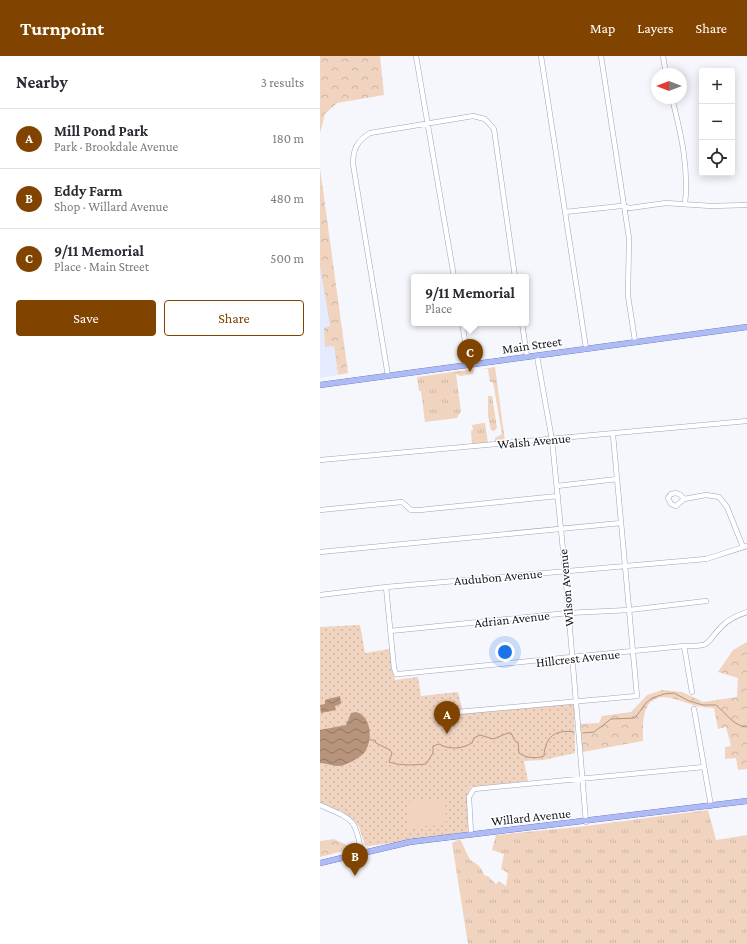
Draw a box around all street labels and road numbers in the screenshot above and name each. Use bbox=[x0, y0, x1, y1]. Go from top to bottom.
street label: Main Street bbox=[501, 333, 563, 357]
street label: Walsh Avenue bbox=[497, 430, 572, 452]
street label: Wilson Avenue bbox=[555, 548, 577, 627]
street label: Audubon Avenue bbox=[453, 566, 543, 588]
street label: Adrian Avenue bbox=[473, 608, 551, 630]
street label: Hillcrest Avenue bbox=[535, 646, 621, 670]
street label: Willard Avenue bbox=[490, 805, 572, 829]

